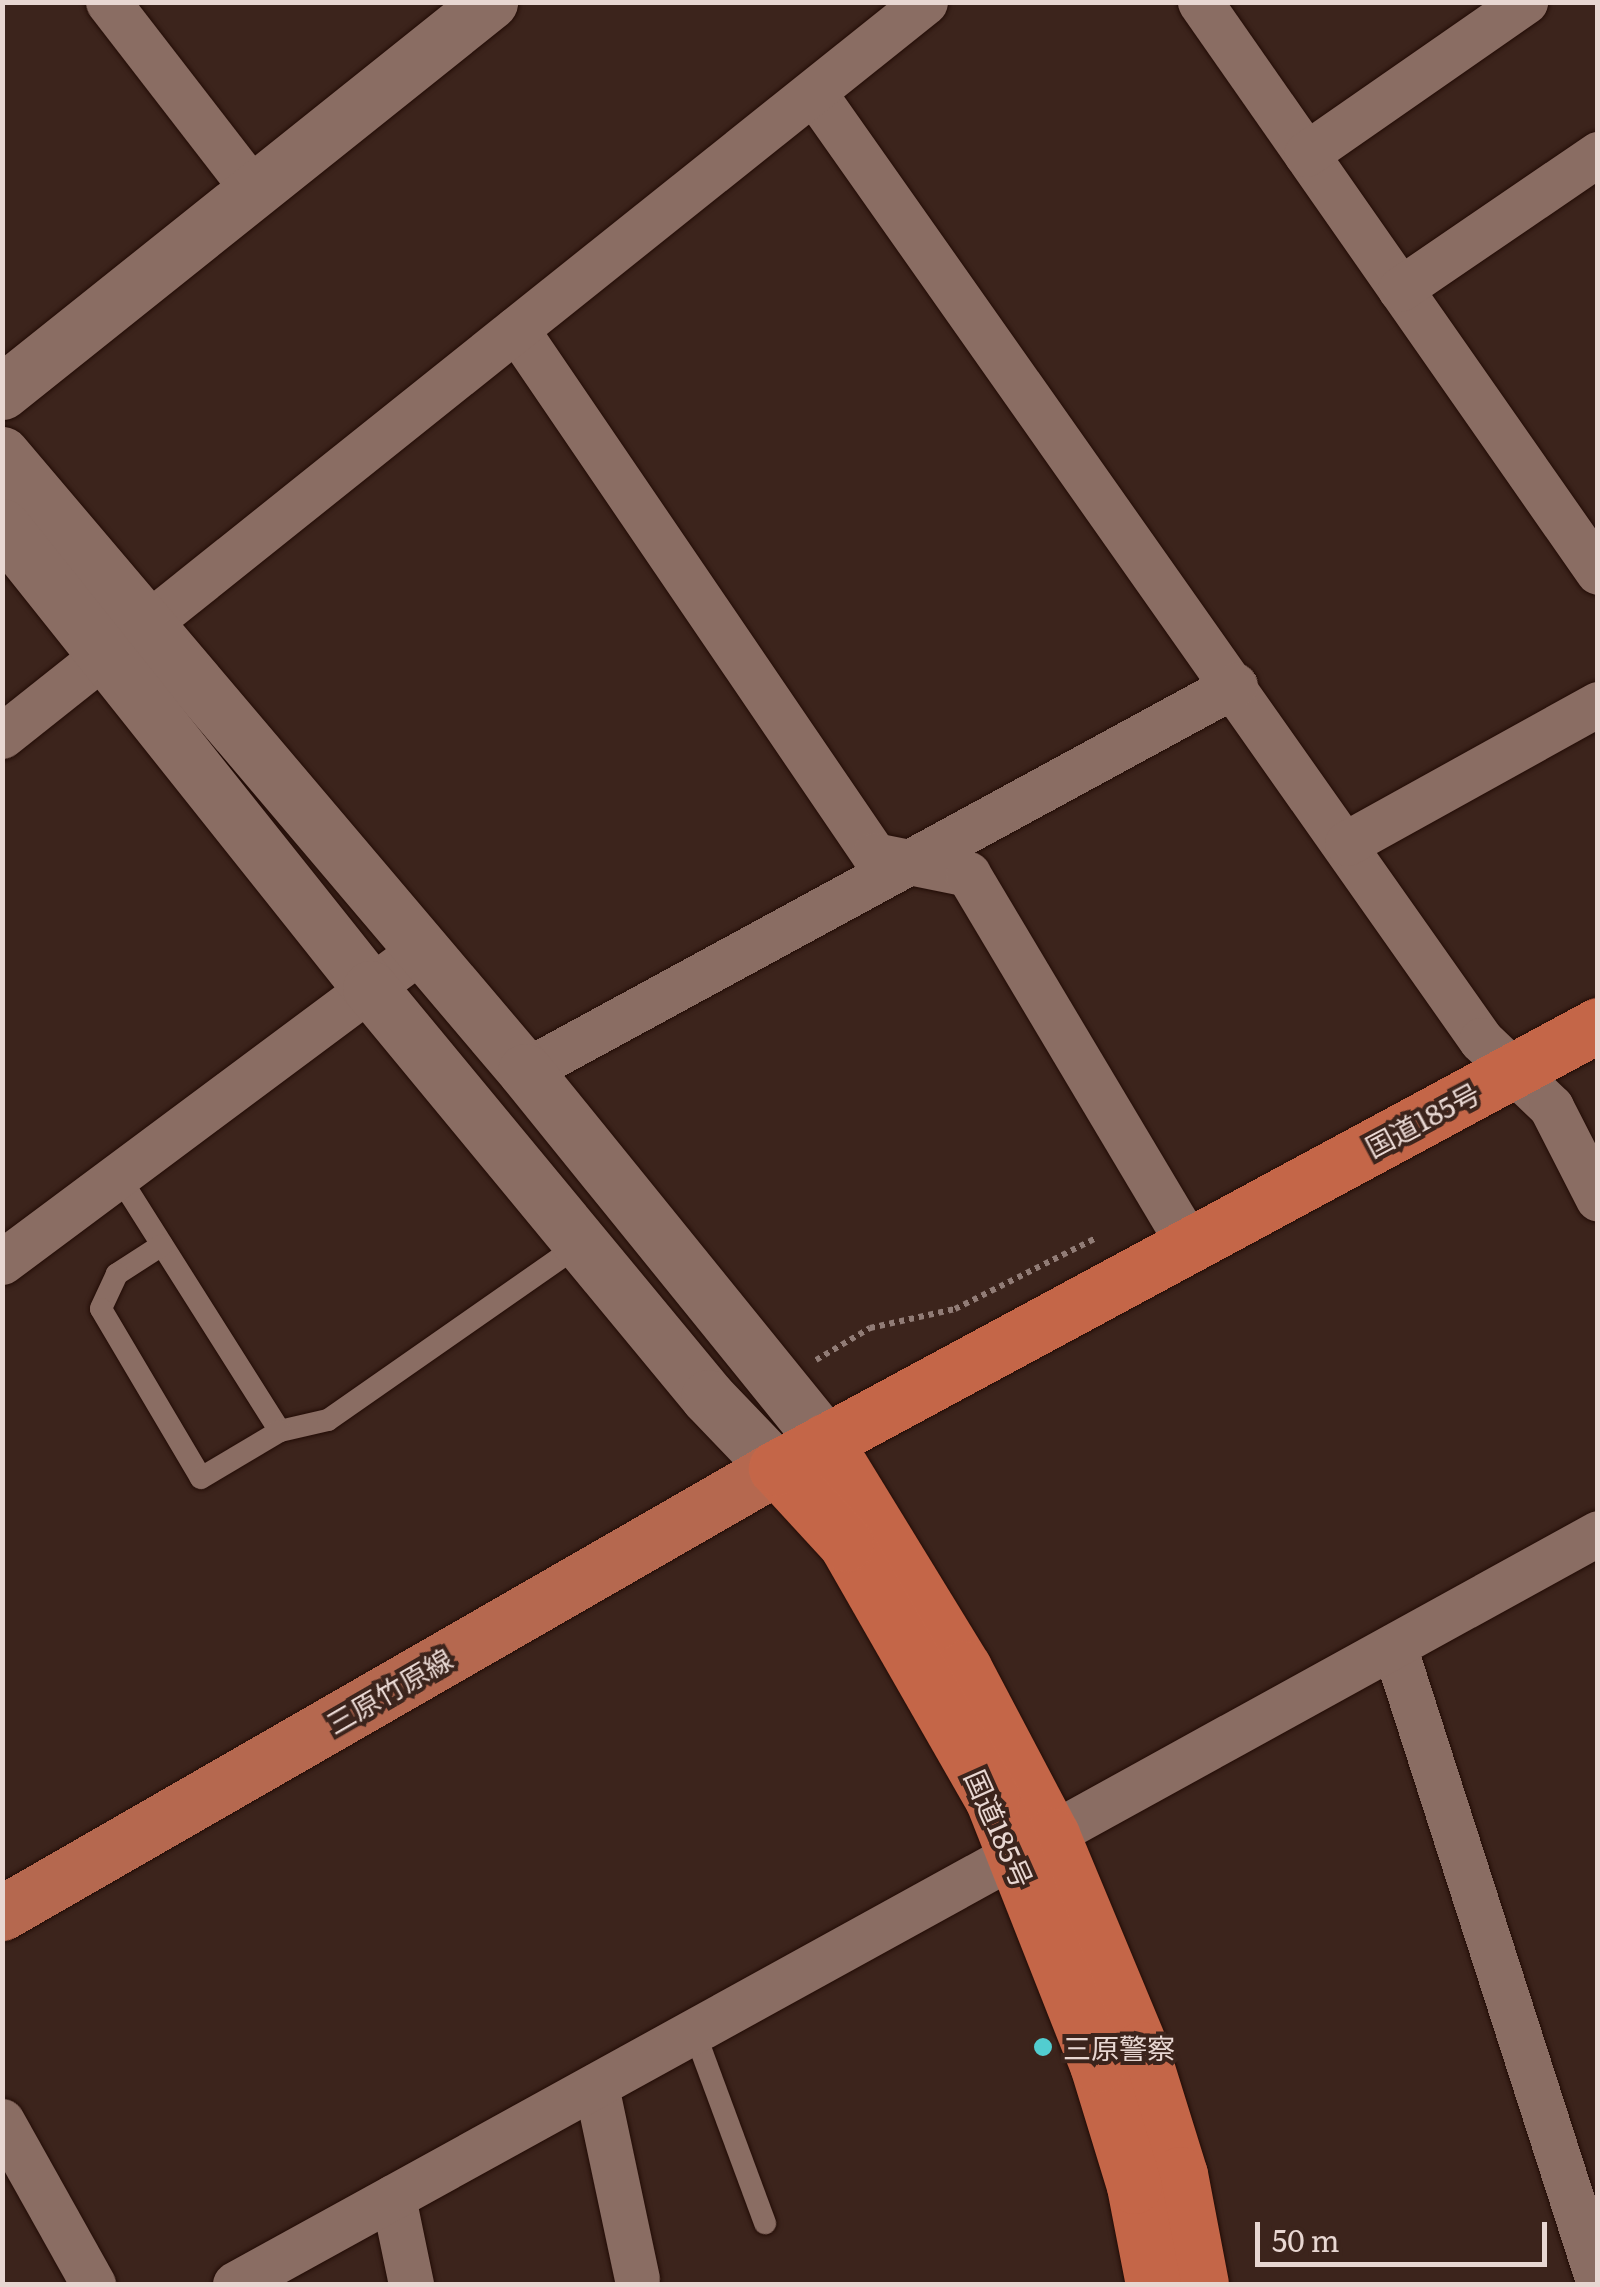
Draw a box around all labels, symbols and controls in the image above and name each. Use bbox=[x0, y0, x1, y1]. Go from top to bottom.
street label: 国道185号 bbox=[1359, 1075, 1485, 1163]
street label: 三原竹原線 bbox=[320, 1640, 458, 1740]
street label: 国道185号 bbox=[959, 1764, 1041, 1892]
place label: 三原警察 bbox=[1063, 2030, 1175, 2064]
marker: 三原警察 bbox=[1032, 2036, 1054, 2058]
scale bar bbox=[1260, 2202, 1552, 2264]
text: 50 m bbox=[1272, 2217, 1340, 2261]

